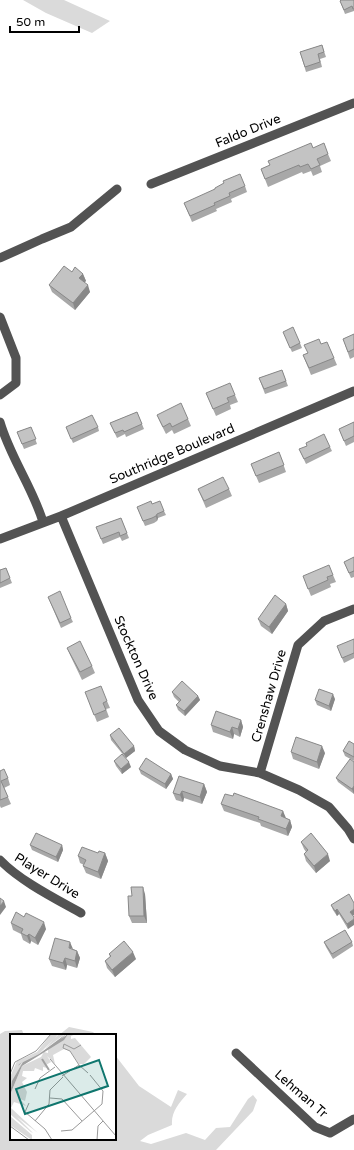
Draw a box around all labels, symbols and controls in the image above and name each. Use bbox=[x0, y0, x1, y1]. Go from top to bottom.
scale bar bbox=[10, 8, 79, 34]
text: 50 m bbox=[16, 15, 45, 29]
street label: Faldo Drive bbox=[213, 111, 283, 151]
street label: Southridge Boulevard bbox=[107, 420, 237, 488]
street label: Stockton Drive bbox=[110, 613, 162, 703]
street label: Crenshaw Drive bbox=[248, 648, 290, 744]
street label: Player Drive bbox=[12, 850, 82, 902]
inset map bbox=[10, 1034, 116, 1140]
street label: Lehman Tr bbox=[271, 1067, 331, 1122]

